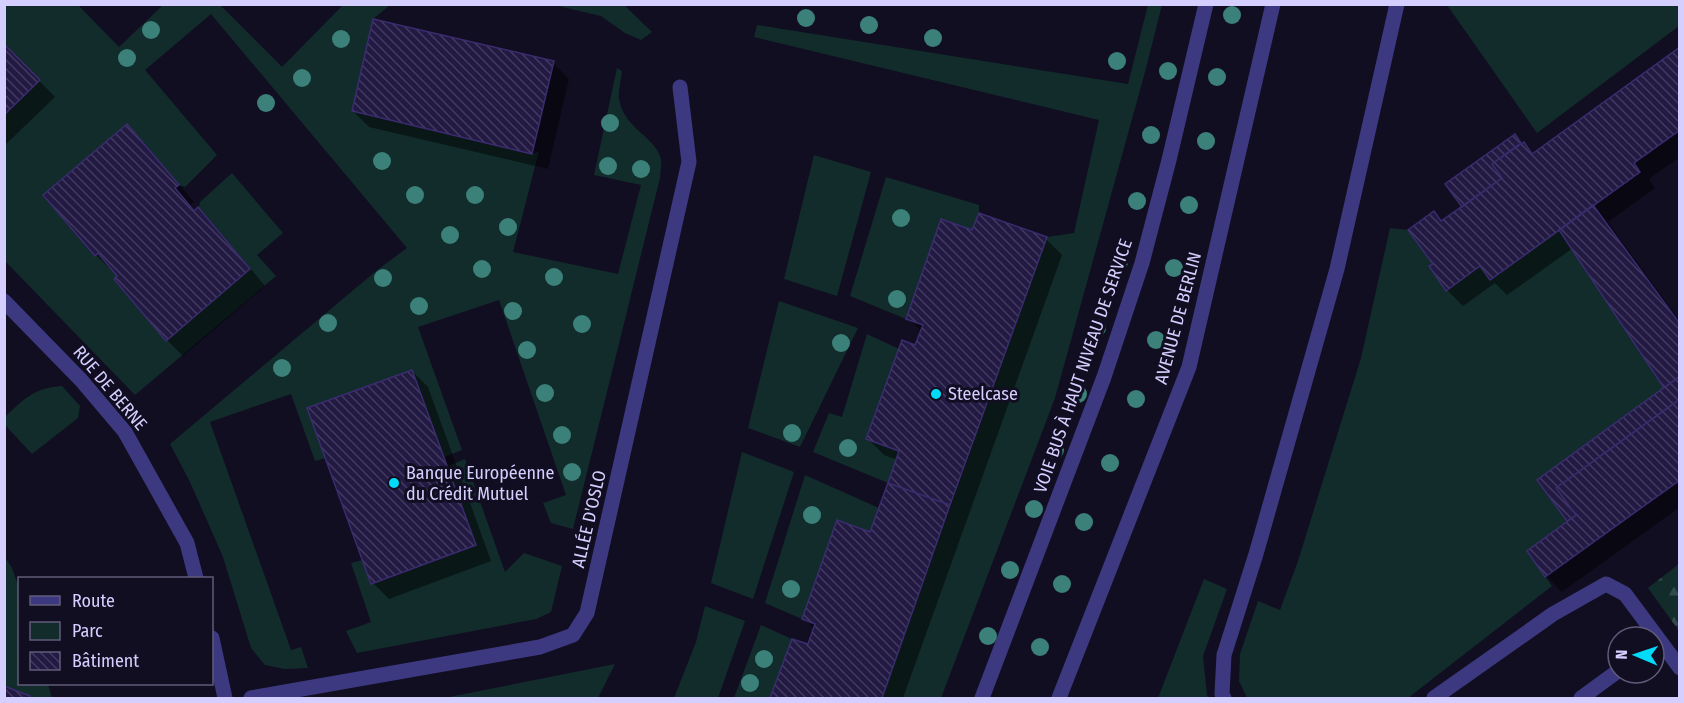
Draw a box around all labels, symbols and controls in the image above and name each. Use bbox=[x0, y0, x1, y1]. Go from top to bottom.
street label: VOIE BUS À HAUT NIVEAU DE SERVICE bbox=[1028, 236, 1137, 496]
street label: AVENUE DE BERLIN bbox=[1150, 250, 1206, 386]
street label: RUE DE BERNE bbox=[68, 341, 152, 435]
place label: Steelcase bbox=[948, 383, 1018, 405]
marker: Steelcase bbox=[929, 387, 943, 401]
place label: Banque Européenne du Crédit Mutuel bbox=[406, 462, 554, 505]
street label: ALLÉE D'OSLO bbox=[566, 468, 611, 570]
marker: Banque Européenne du Crédit Mutuel bbox=[387, 476, 401, 490]
legend bbox=[18, 577, 213, 685]
text: Route bbox=[72, 590, 115, 612]
text: Parc bbox=[72, 620, 103, 642]
north arrow bbox=[1606, 625, 1666, 685]
text: N bbox=[1612, 649, 1631, 660]
text: Bâtiment bbox=[72, 650, 139, 672]

